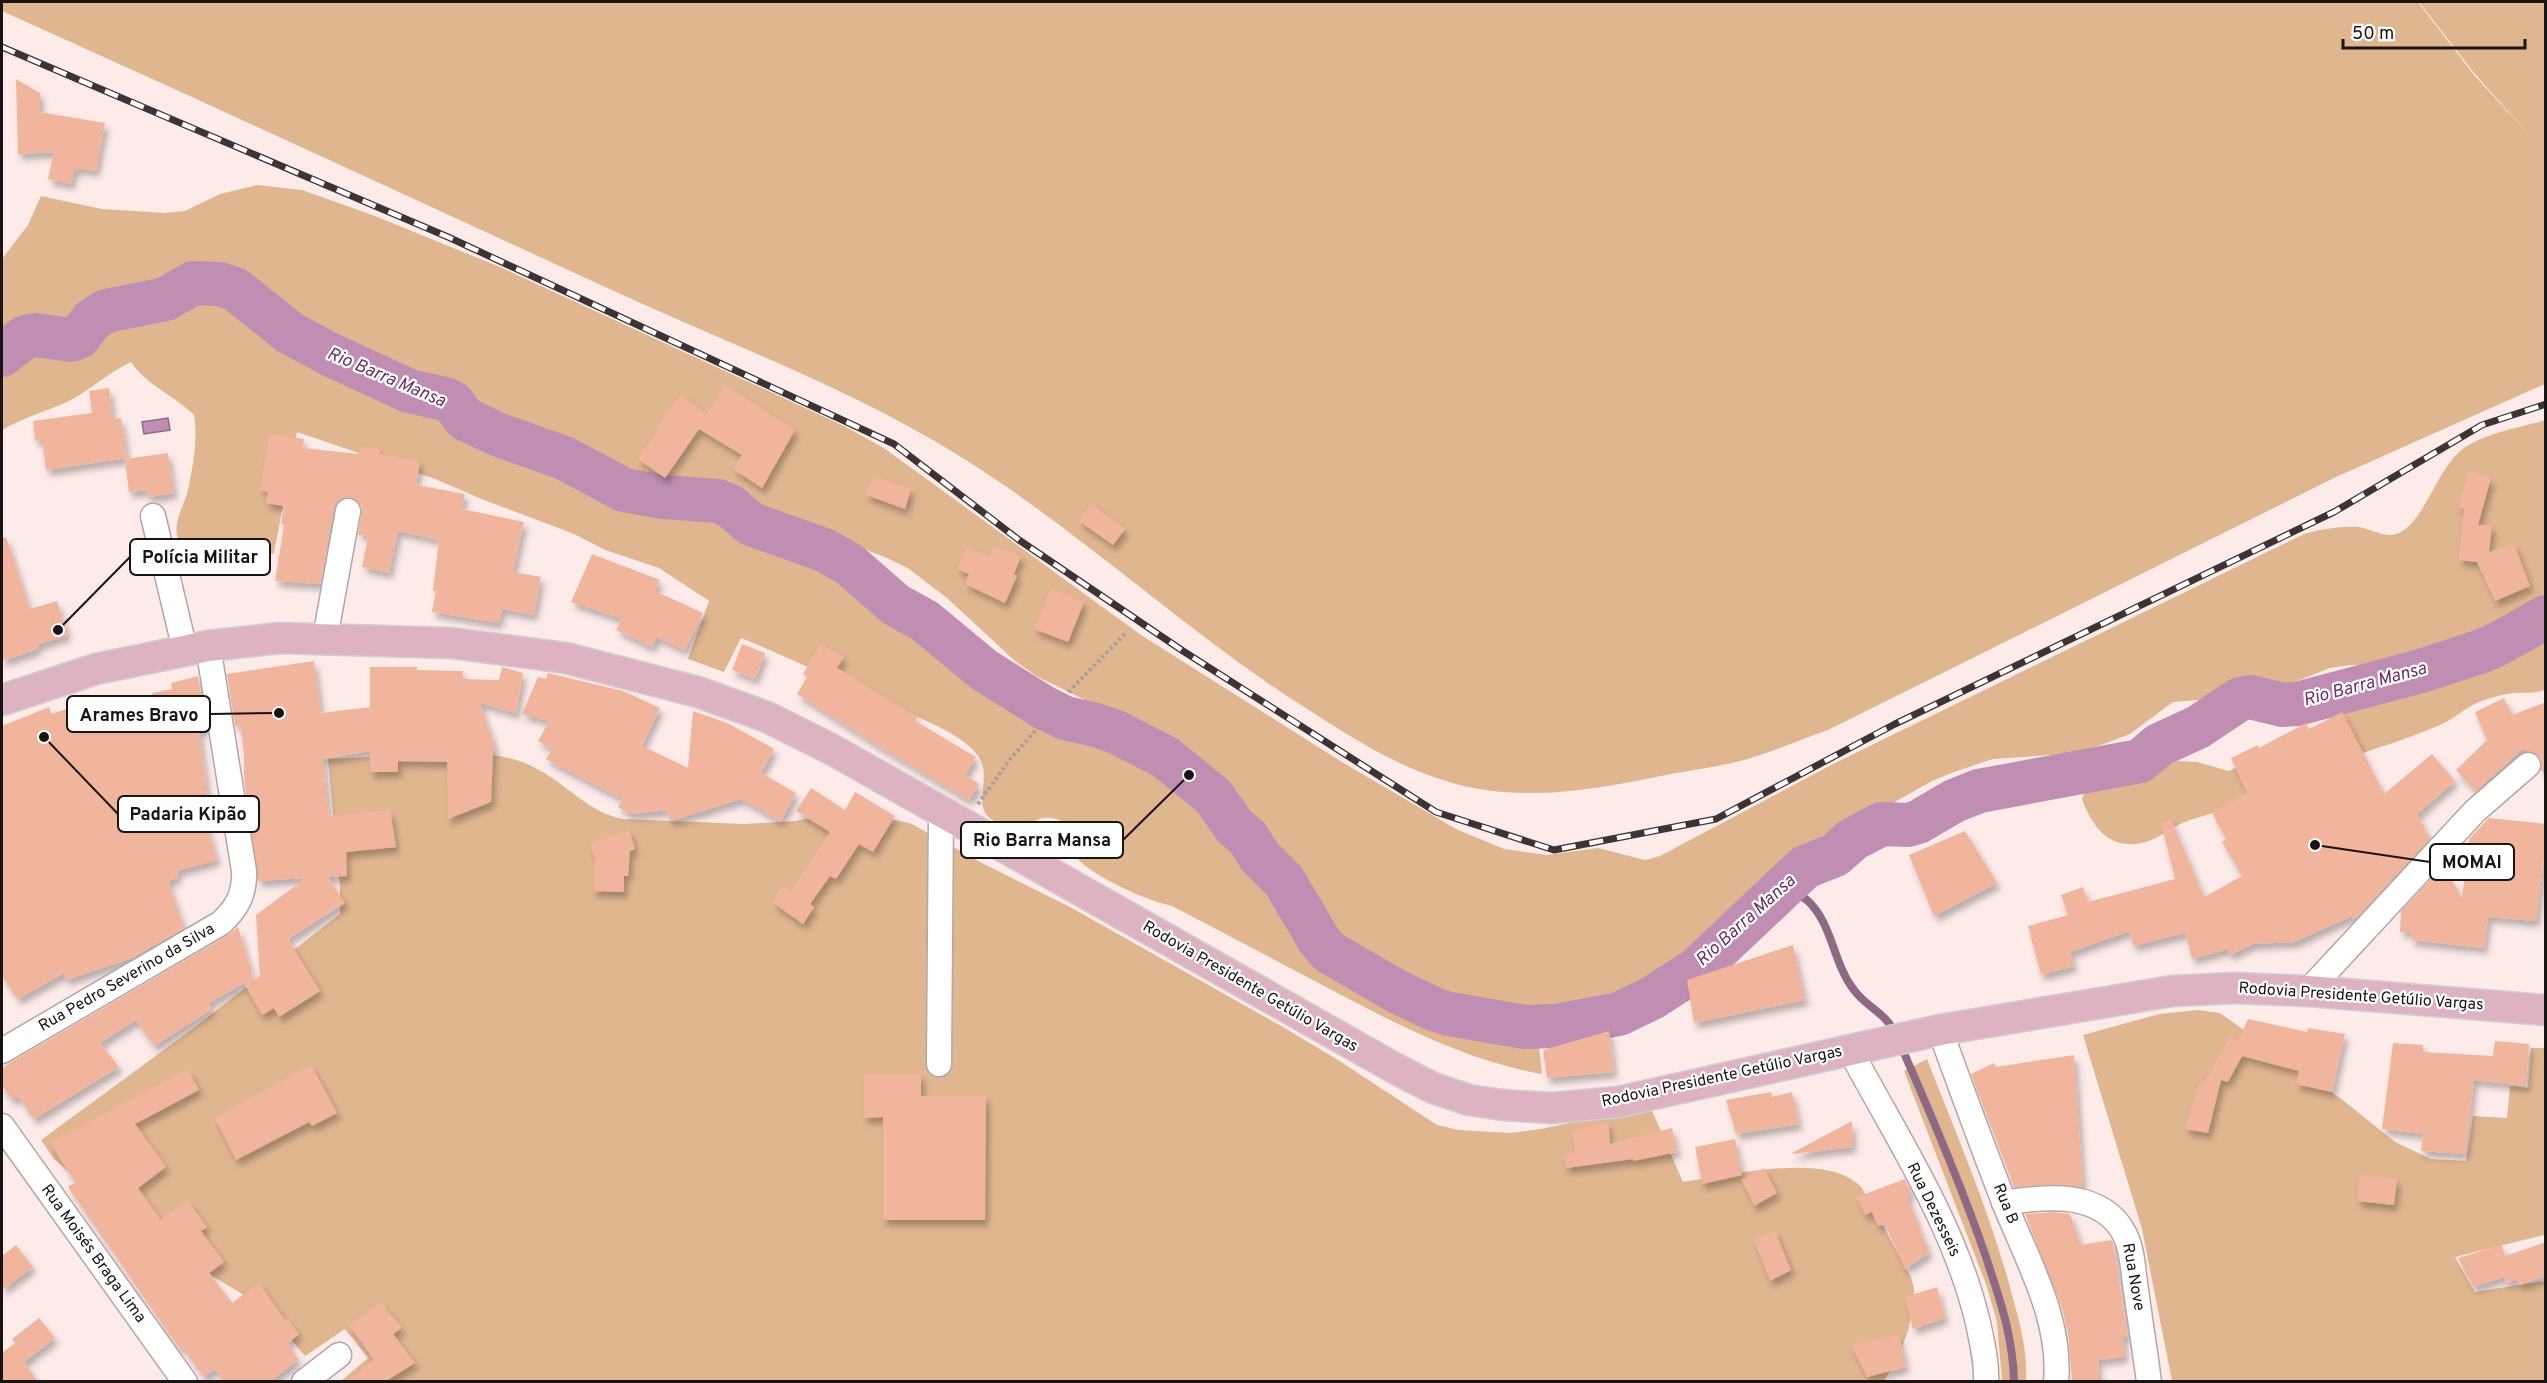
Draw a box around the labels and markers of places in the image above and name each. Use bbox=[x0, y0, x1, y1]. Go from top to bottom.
callout: Polícia Militar bbox=[130, 539, 270, 575]
callout: Arames Bravo bbox=[67, 696, 210, 732]
callout: Padaria Kipão bbox=[118, 796, 259, 832]
callout: Rio Barra Mansa bbox=[961, 822, 1123, 858]
callout: MOMAI bbox=[2430, 844, 2514, 880]

